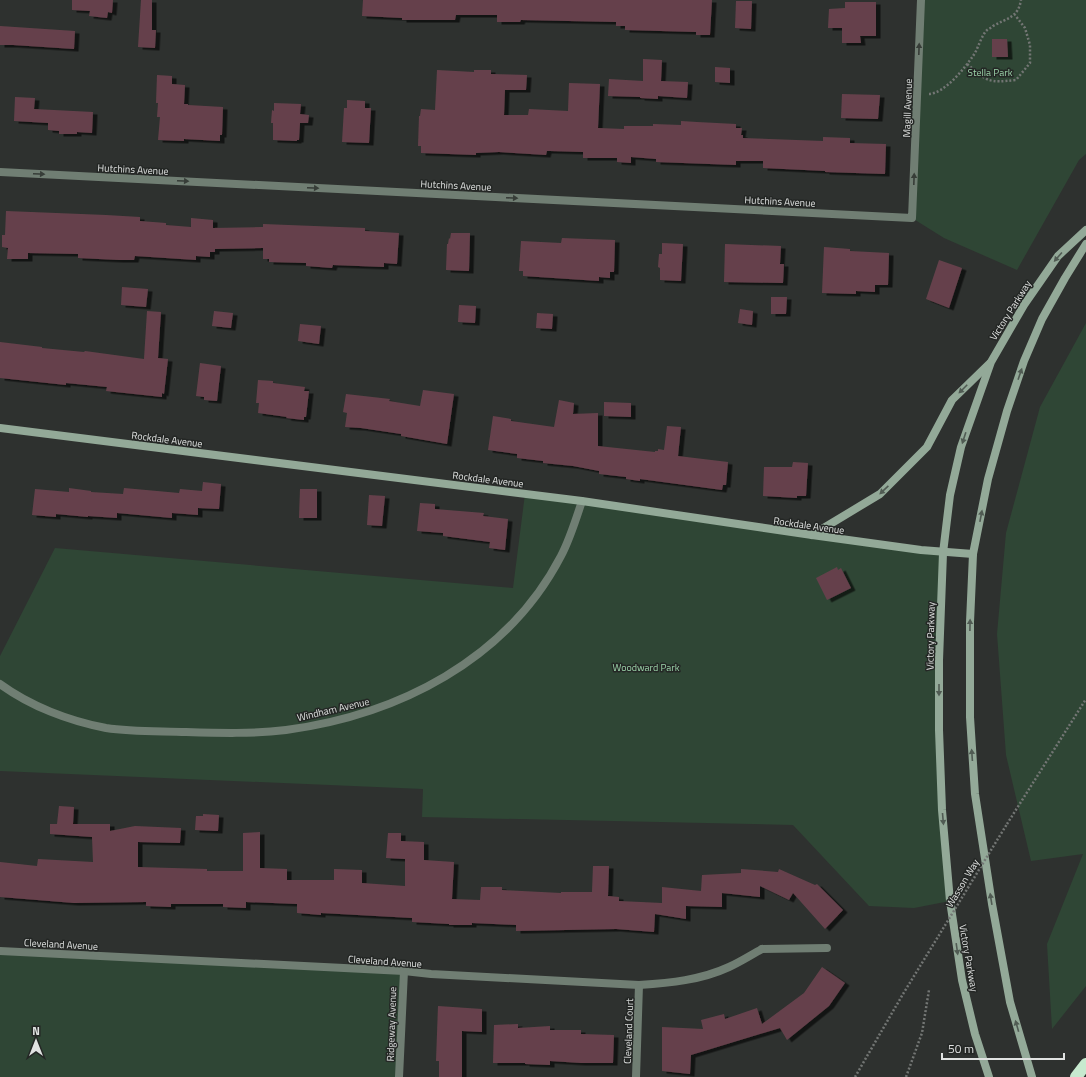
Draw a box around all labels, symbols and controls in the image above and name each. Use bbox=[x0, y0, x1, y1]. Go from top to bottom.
one-way arrow bbox=[916, 42, 922, 55]
park label: Stella Park bbox=[968, 65, 1013, 80]
street label: Magill Avenue bbox=[899, 78, 916, 138]
street label: Hutchins Avenue bbox=[97, 160, 169, 179]
one-way arrow bbox=[33, 170, 45, 177]
one-way arrow bbox=[910, 173, 917, 185]
street label: Hutchins Avenue bbox=[420, 176, 492, 195]
one-way arrow bbox=[177, 178, 190, 184]
one-way arrow bbox=[307, 184, 319, 191]
street label: Hutchins Avenue bbox=[744, 192, 816, 211]
one-way arrow bbox=[506, 194, 518, 201]
one-way arrow bbox=[1054, 252, 1063, 262]
street label: Victory Parkway bbox=[986, 277, 1035, 343]
one-way arrow bbox=[1017, 367, 1023, 379]
one-way arrow bbox=[958, 384, 968, 394]
street label: Rockdale Avenue bbox=[131, 428, 203, 451]
one-way arrow bbox=[960, 432, 966, 444]
street label: Rockdale Avenue bbox=[452, 468, 524, 491]
one-way arrow bbox=[879, 485, 889, 495]
one-way arrow bbox=[978, 510, 984, 522]
street label: Rockdale Avenue bbox=[772, 513, 845, 538]
street label: Victory Parkway bbox=[922, 602, 939, 670]
one-way arrow bbox=[967, 618, 973, 631]
park label: Woodward Park bbox=[612, 660, 680, 675]
one-way arrow bbox=[936, 684, 942, 697]
street label: Windham Avenue bbox=[295, 694, 371, 725]
one-way arrow bbox=[969, 749, 976, 761]
one-way arrow bbox=[939, 813, 946, 825]
street label: Wasson Way bbox=[942, 856, 983, 910]
one-way arrow bbox=[988, 893, 994, 905]
street label: Victory Parkway bbox=[955, 923, 982, 993]
street label: Cleveland Avenue bbox=[24, 935, 98, 954]
one-way arrow bbox=[954, 943, 960, 955]
street label: Cleveland Avenue bbox=[348, 951, 422, 972]
street label: Ridgeway Avenue bbox=[383, 986, 400, 1062]
street label: Cleveland Court bbox=[620, 998, 637, 1064]
one-way arrow bbox=[1014, 1020, 1020, 1032]
north arrow bbox=[16, 1021, 56, 1061]
text: N bbox=[32, 1023, 40, 1039]
scale bar bbox=[942, 1035, 1064, 1061]
text: 50 m bbox=[948, 1039, 974, 1058]

